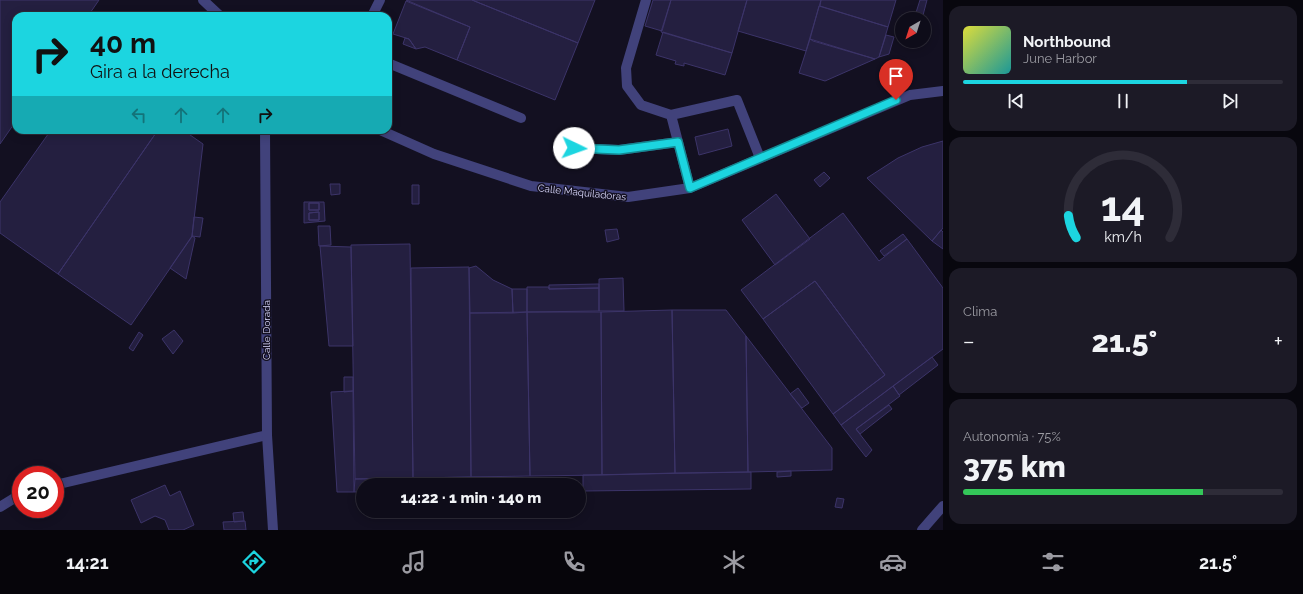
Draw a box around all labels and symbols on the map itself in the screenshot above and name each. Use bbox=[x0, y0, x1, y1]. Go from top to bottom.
north arrow bbox=[895, 12, 931, 48]
pin bbox=[879, 59, 913, 100]
position arrow bbox=[553, 127, 595, 169]
street label: Calle Maquiladoras bbox=[537, 182, 627, 203]
street label: Calle Dorada bbox=[261, 300, 272, 360]
speed limit sign: 20 bbox=[12, 466, 64, 518]

